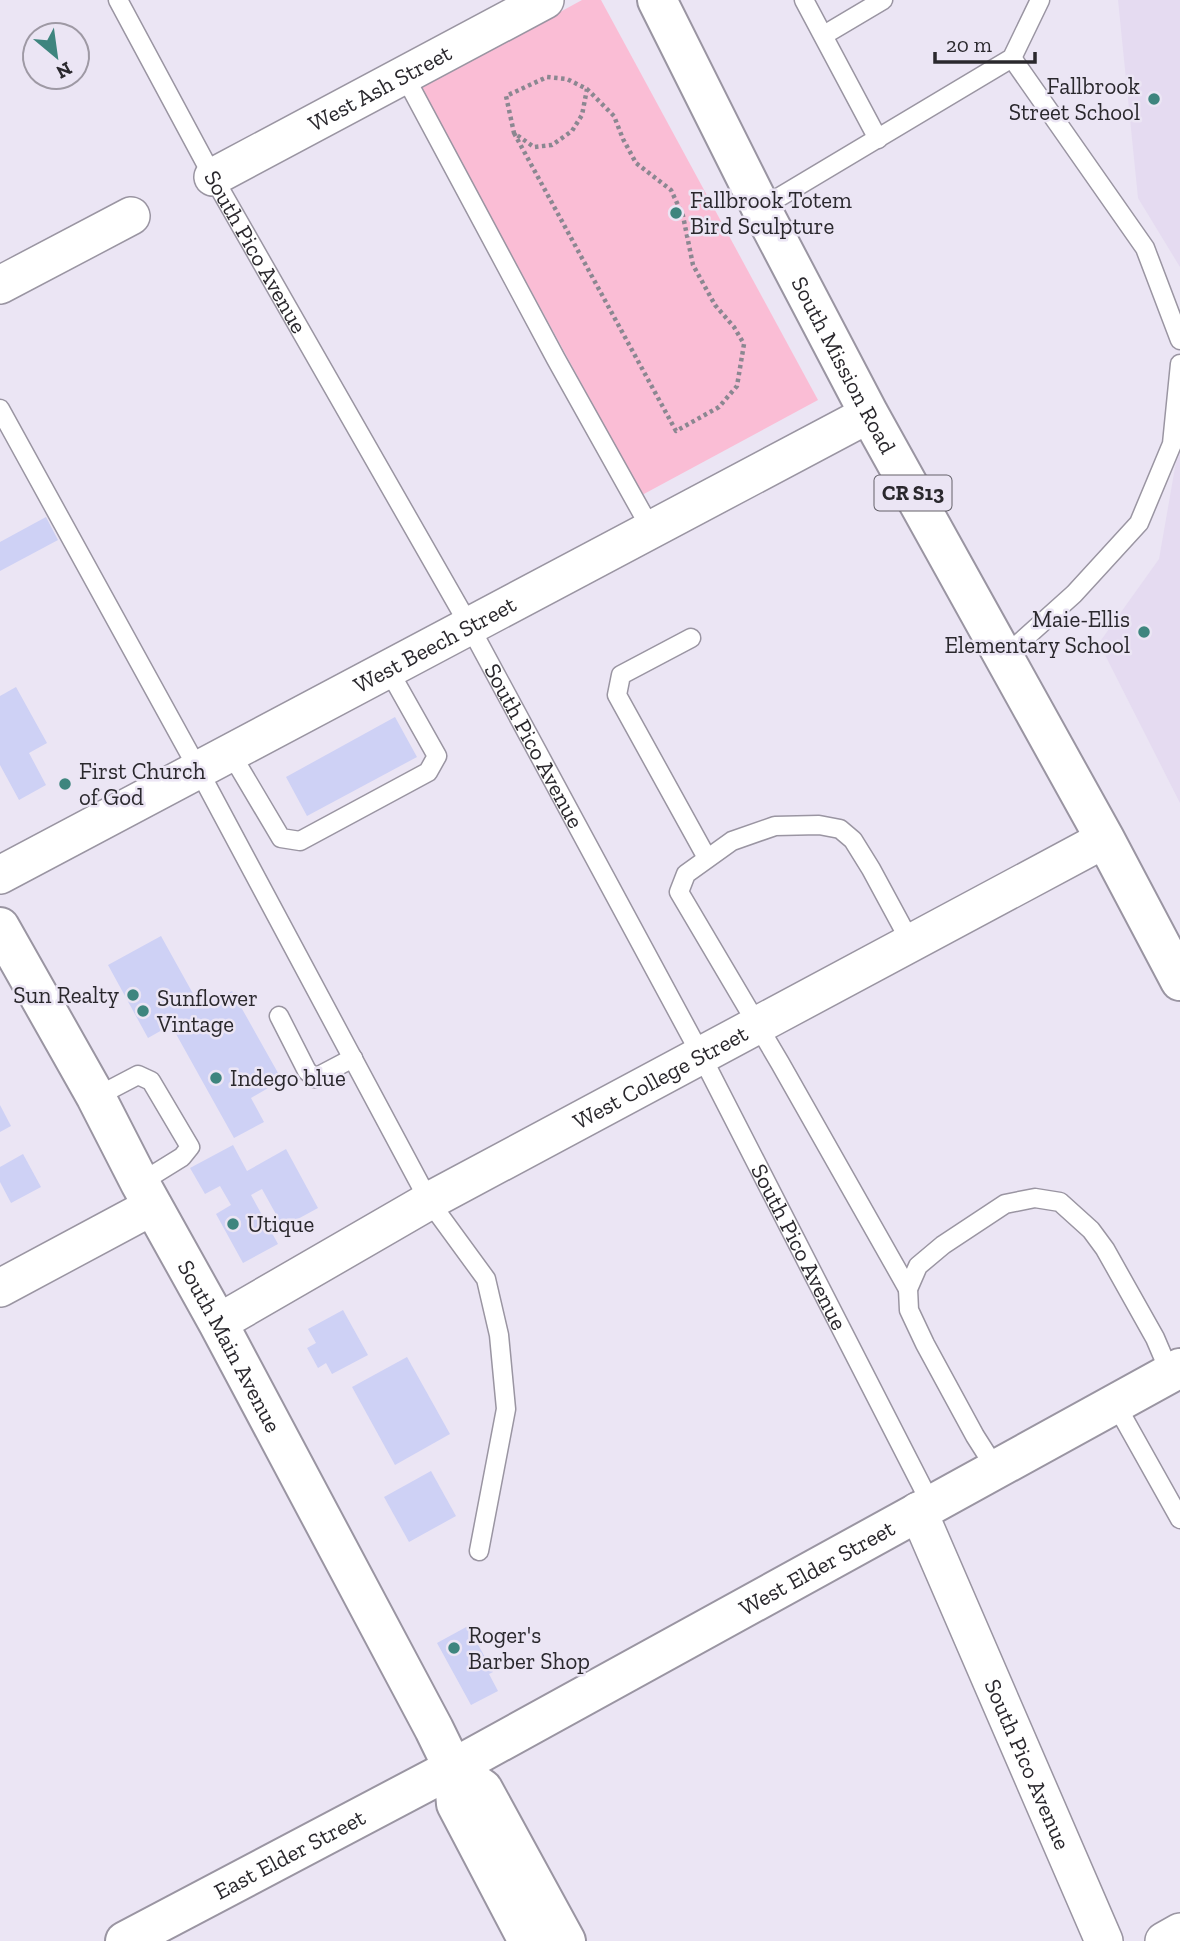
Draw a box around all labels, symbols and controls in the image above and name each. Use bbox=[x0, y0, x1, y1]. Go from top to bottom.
north arrow bbox=[21, 21, 91, 91]
scale bar bbox=[935, 21, 1035, 65]
text: 20 m bbox=[946, 32, 992, 57]
street label: West Ash Street bbox=[304, 38, 456, 138]
text: N bbox=[52, 57, 76, 84]
place label: Fallbrook Street School bbox=[1009, 72, 1140, 126]
marker: Fallbrook Street School bbox=[1146, 91, 1162, 107]
street label: South Pico Avenue bbox=[198, 165, 313, 338]
place label: Fallbrook Totem Bird Sculpture bbox=[690, 186, 852, 240]
marker: Fallbrook Totem Bird Sculpture bbox=[668, 205, 684, 221]
street label: South Mission Road bbox=[785, 272, 902, 459]
road number: CR S13 bbox=[874, 476, 951, 510]
street label: West Beech Street bbox=[349, 590, 521, 699]
place label: Maie-Ellis Elementary School bbox=[945, 605, 1130, 659]
marker: Maie-Ellis Elementary School bbox=[1136, 624, 1152, 640]
street label: South Pico Avenue bbox=[478, 659, 590, 833]
place label: First Church of God bbox=[79, 757, 206, 811]
marker: First Church of God bbox=[57, 776, 73, 792]
place label: Sun Realty bbox=[13, 981, 119, 1009]
place label: Sunflower Vintage bbox=[156, 984, 258, 1038]
marker: Sun Realty bbox=[125, 987, 141, 1003]
marker: Sunflower Vintage bbox=[135, 1003, 151, 1019]
street label: West College Street bbox=[568, 1019, 753, 1135]
place label: Indego blue bbox=[230, 1064, 346, 1092]
marker: Indego blue bbox=[208, 1070, 224, 1086]
street label: South Pico Avenue bbox=[745, 1159, 853, 1335]
place label: Utique bbox=[247, 1210, 314, 1238]
marker: Utique bbox=[225, 1216, 241, 1232]
street label: South Main Avenue bbox=[172, 1255, 288, 1437]
street label: West Elder Street bbox=[734, 1514, 900, 1622]
place label: Roger's Barber Shop bbox=[468, 1621, 590, 1675]
marker: Roger's Barber Shop bbox=[446, 1640, 462, 1656]
street label: South Pico Avenue bbox=[978, 1675, 1077, 1854]
street label: East Elder Street bbox=[209, 1803, 370, 1906]

